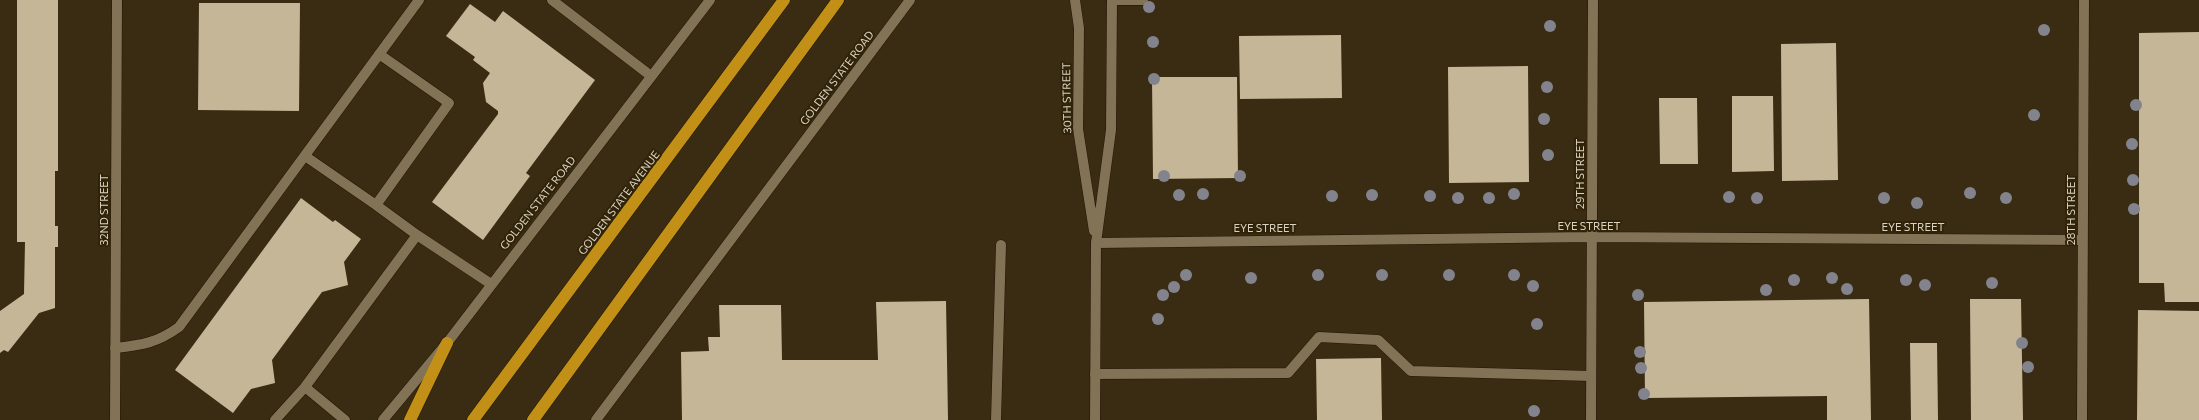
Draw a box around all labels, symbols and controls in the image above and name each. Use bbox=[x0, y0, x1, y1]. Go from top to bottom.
street label: GOLDEN STATE ROAD bbox=[797, 28, 877, 128]
street label: 30TH STREET bbox=[1060, 62, 1074, 134]
street label: 29TH STREET bbox=[1573, 139, 1587, 209]
street label: GOLDEN STATE AVENUE bbox=[576, 148, 662, 258]
street label: GOLDEN STATE ROAD bbox=[498, 154, 578, 252]
street label: 32ND STREET bbox=[97, 174, 111, 246]
street label: 28TH STREET bbox=[2064, 175, 2078, 245]
street label: EYE STREET bbox=[1557, 219, 1621, 233]
street label: EYE STREET bbox=[1881, 220, 1945, 234]
street label: EYE STREET bbox=[1233, 221, 1297, 235]

